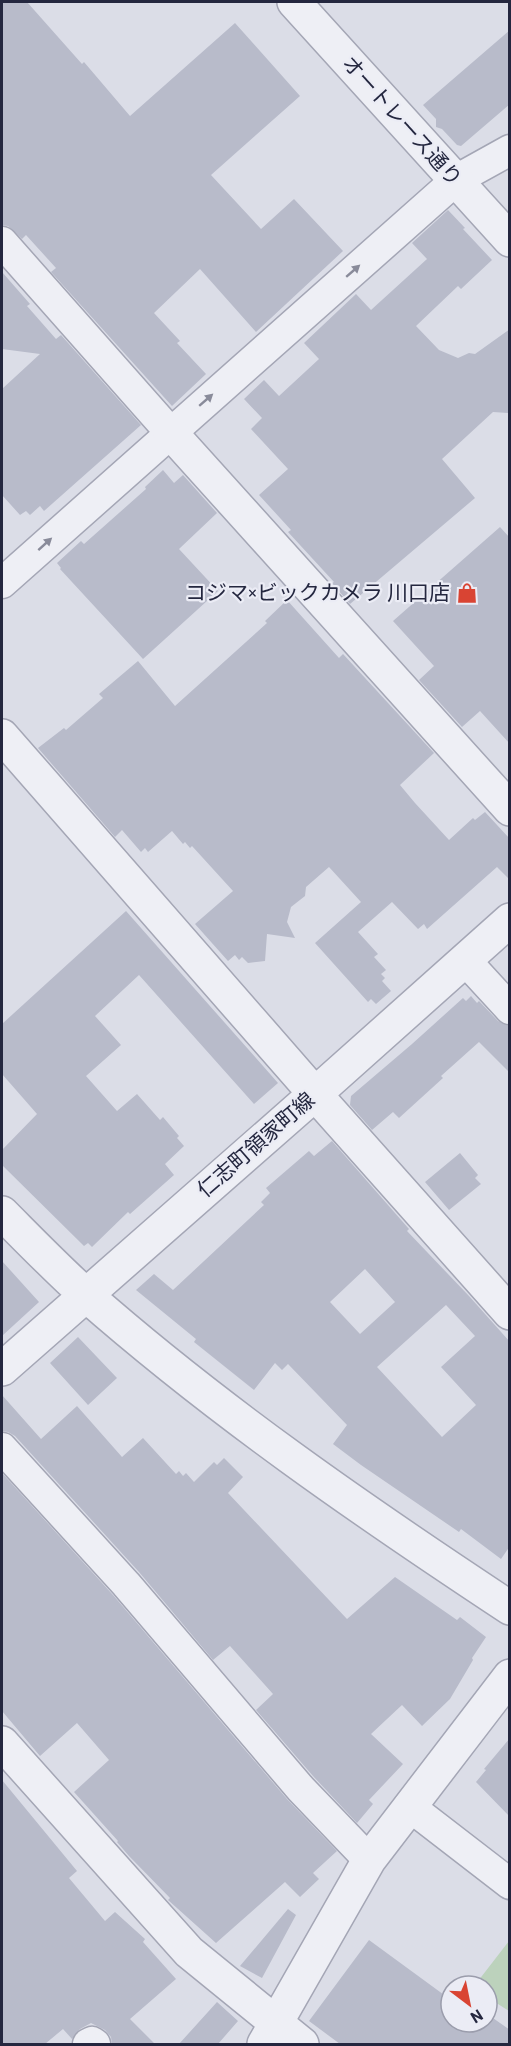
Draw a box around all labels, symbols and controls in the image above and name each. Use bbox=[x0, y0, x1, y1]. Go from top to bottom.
street label: オートレース通り bbox=[338, 50, 468, 190]
one-way arrow bbox=[345, 264, 360, 278]
one-way arrow bbox=[198, 394, 213, 407]
one-way arrow bbox=[37, 538, 52, 551]
place label: コジマ×ビックカメラ 川口店 bbox=[185, 579, 450, 604]
shop icon: コジマ×ビックカメラ 川口店 bbox=[455, 581, 479, 605]
street label: 仁志町領家町線 bbox=[191, 1086, 319, 1202]
north arrow bbox=[439, 1974, 499, 2034]
text: N bbox=[468, 2006, 487, 2028]

